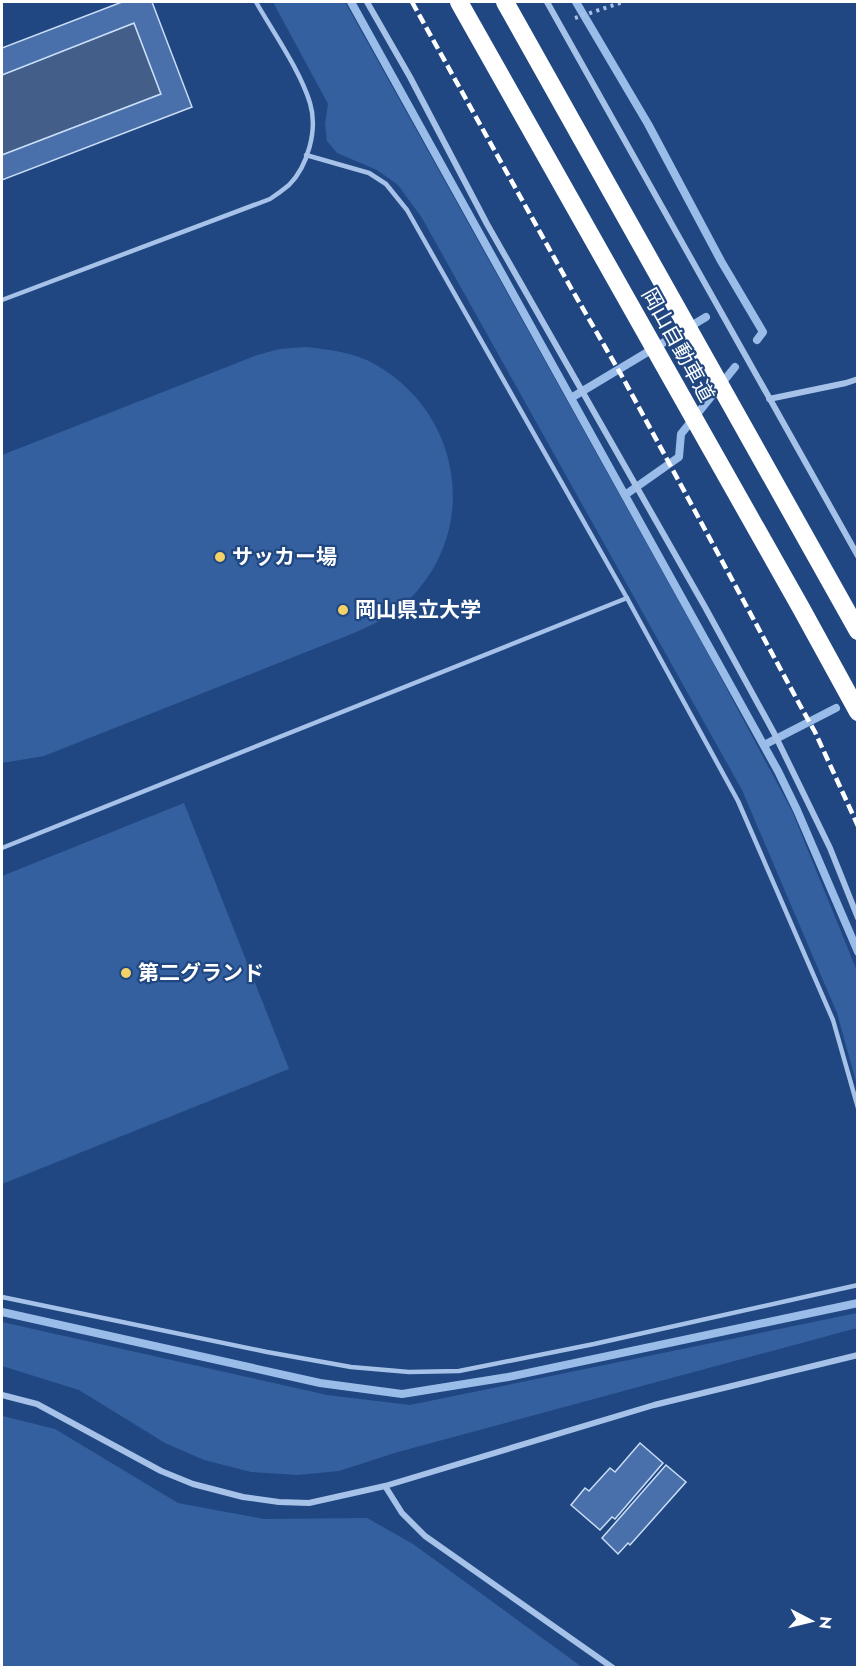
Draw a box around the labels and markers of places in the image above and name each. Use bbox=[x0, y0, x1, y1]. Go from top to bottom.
place label: サッカー場 bbox=[232, 542, 337, 572]
marker: サッカー場 bbox=[213, 550, 227, 564]
place label: 岡山県立大学 bbox=[355, 595, 481, 625]
marker: 岡山県立大学 bbox=[336, 603, 350, 617]
place label: 第二グランド bbox=[138, 958, 264, 988]
marker: 第二グランド bbox=[119, 966, 133, 980]

